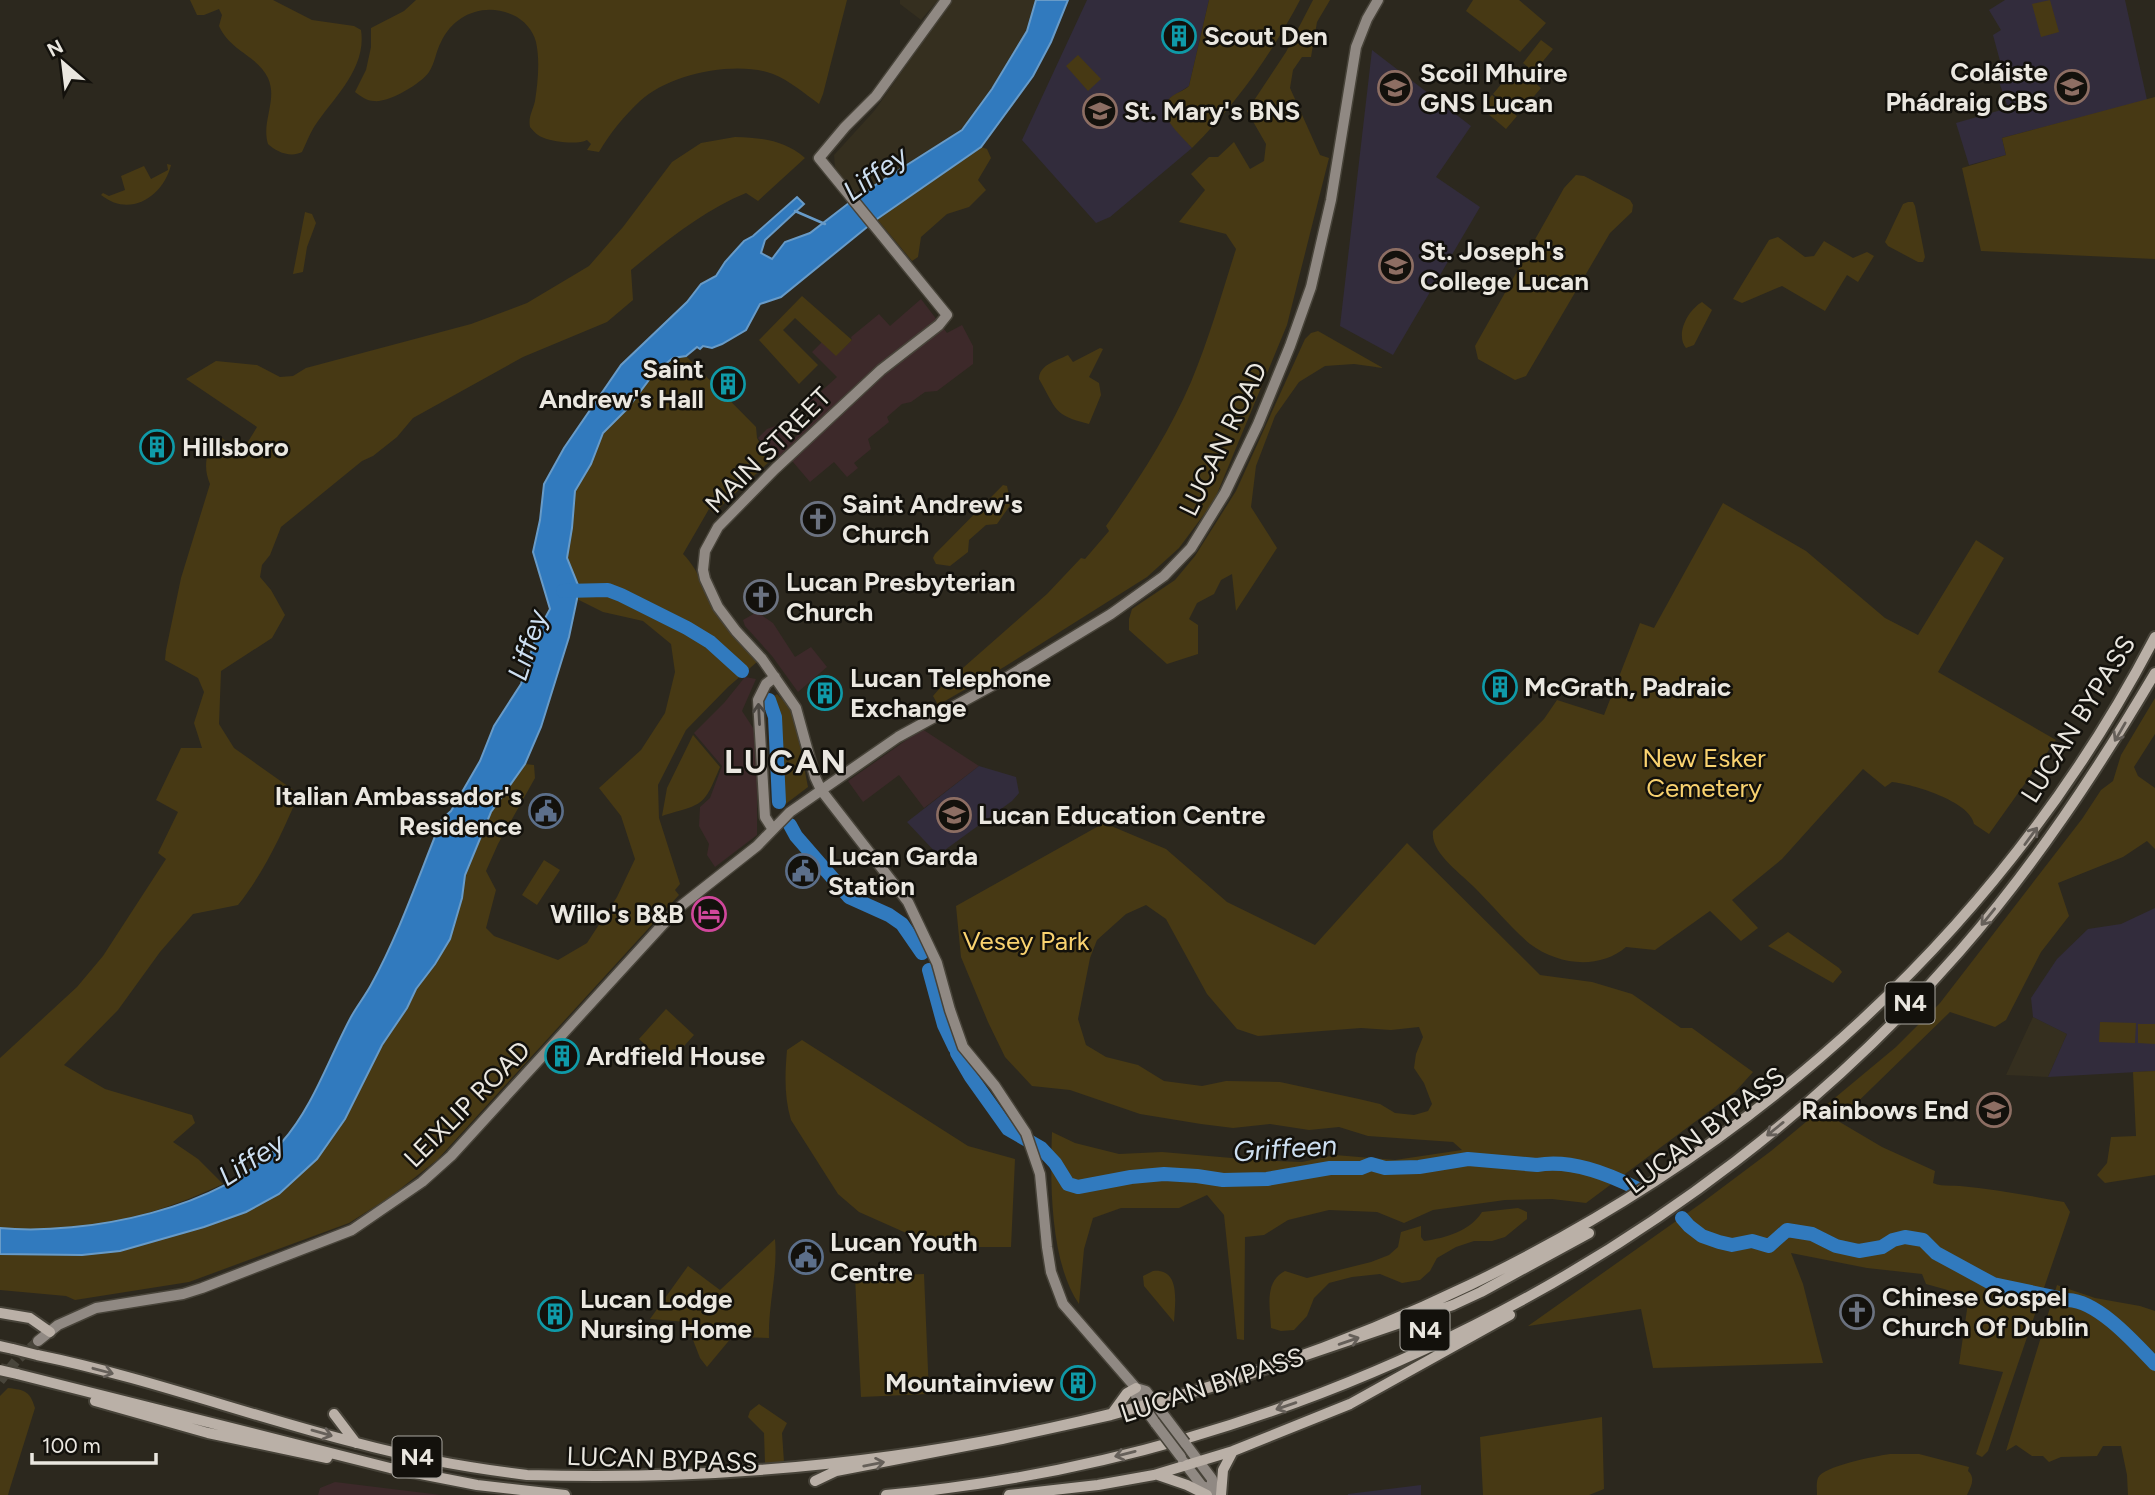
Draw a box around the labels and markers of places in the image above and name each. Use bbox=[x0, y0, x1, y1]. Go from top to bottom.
building icon: Scout Den bbox=[1160, 17, 1198, 55]
place label: Scout Den bbox=[1204, 20, 1328, 52]
place label: Coláiste Phádraig CBS bbox=[1885, 56, 2048, 118]
place label: Scoil Mhuire GNS Lucan bbox=[1420, 57, 1567, 119]
school or university icon: Coláiste Phádraig CBS bbox=[2053, 68, 2091, 106]
school or university icon: Scoil Mhuire GNS Lucan bbox=[1376, 69, 1414, 107]
school or university icon: St. Mary's BNS bbox=[1081, 92, 1119, 130]
place label: St. Mary's BNS bbox=[1124, 95, 1300, 127]
place label: St. Joseph's College Lucan bbox=[1420, 235, 1589, 297]
school or university icon: St. Joseph's College Lucan bbox=[1377, 247, 1415, 285]
place label: Saint Andrew's Hall bbox=[539, 353, 704, 415]
building icon: Saint Andrew's Hall bbox=[709, 365, 747, 403]
building icon: Hillsboro bbox=[138, 428, 176, 466]
place label: Hillsboro bbox=[182, 431, 289, 463]
place label: Saint Andrew's Church bbox=[842, 488, 1023, 550]
church icon: Saint Andrew's Church bbox=[799, 500, 837, 538]
place label: Lucan Presbyterian Church bbox=[786, 566, 1016, 628]
church icon: Lucan Presbyterian Church bbox=[742, 578, 780, 616]
place label: Lucan Telephone Exchange bbox=[850, 662, 1051, 724]
building icon: McGrath, Padraic bbox=[1481, 668, 1519, 706]
place label: McGrath, Padraic bbox=[1524, 671, 1731, 703]
building icon: Lucan Telephone Exchange bbox=[806, 674, 844, 712]
place label: Italian Ambassador's Residence bbox=[275, 780, 522, 842]
public building icon: Italian Ambassador's Residence bbox=[527, 792, 565, 830]
school or university icon: Lucan Education Centre bbox=[935, 796, 973, 834]
place label: Lucan Education Centre bbox=[978, 799, 1265, 831]
place label: Lucan Garda Station bbox=[828, 840, 978, 902]
public building icon: Lucan Garda Station bbox=[784, 852, 822, 890]
hotel icon: Willo's B&B bbox=[690, 895, 728, 933]
place label: Willo's B&B bbox=[550, 898, 684, 930]
building icon: Ardfield House bbox=[543, 1037, 581, 1075]
place label: Ardfield House bbox=[586, 1040, 765, 1072]
school or university icon: Rainbows End bbox=[1975, 1091, 2013, 1129]
place label: Rainbows End bbox=[1801, 1094, 1969, 1126]
place label: Lucan Youth Centre bbox=[830, 1226, 977, 1288]
public building icon: Lucan Youth Centre bbox=[787, 1238, 825, 1276]
place label: Chinese Gospel Church Of Dublin bbox=[1882, 1281, 2089, 1343]
place label: Lucan Lodge Nursing Home bbox=[580, 1283, 752, 1345]
church icon: Chinese Gospel Church Of Dublin bbox=[1838, 1293, 1876, 1331]
building icon: Lucan Lodge Nursing Home bbox=[536, 1295, 574, 1333]
building icon: Mountainview bbox=[1059, 1364, 1097, 1402]
place label: Mountainview bbox=[885, 1367, 1054, 1399]

